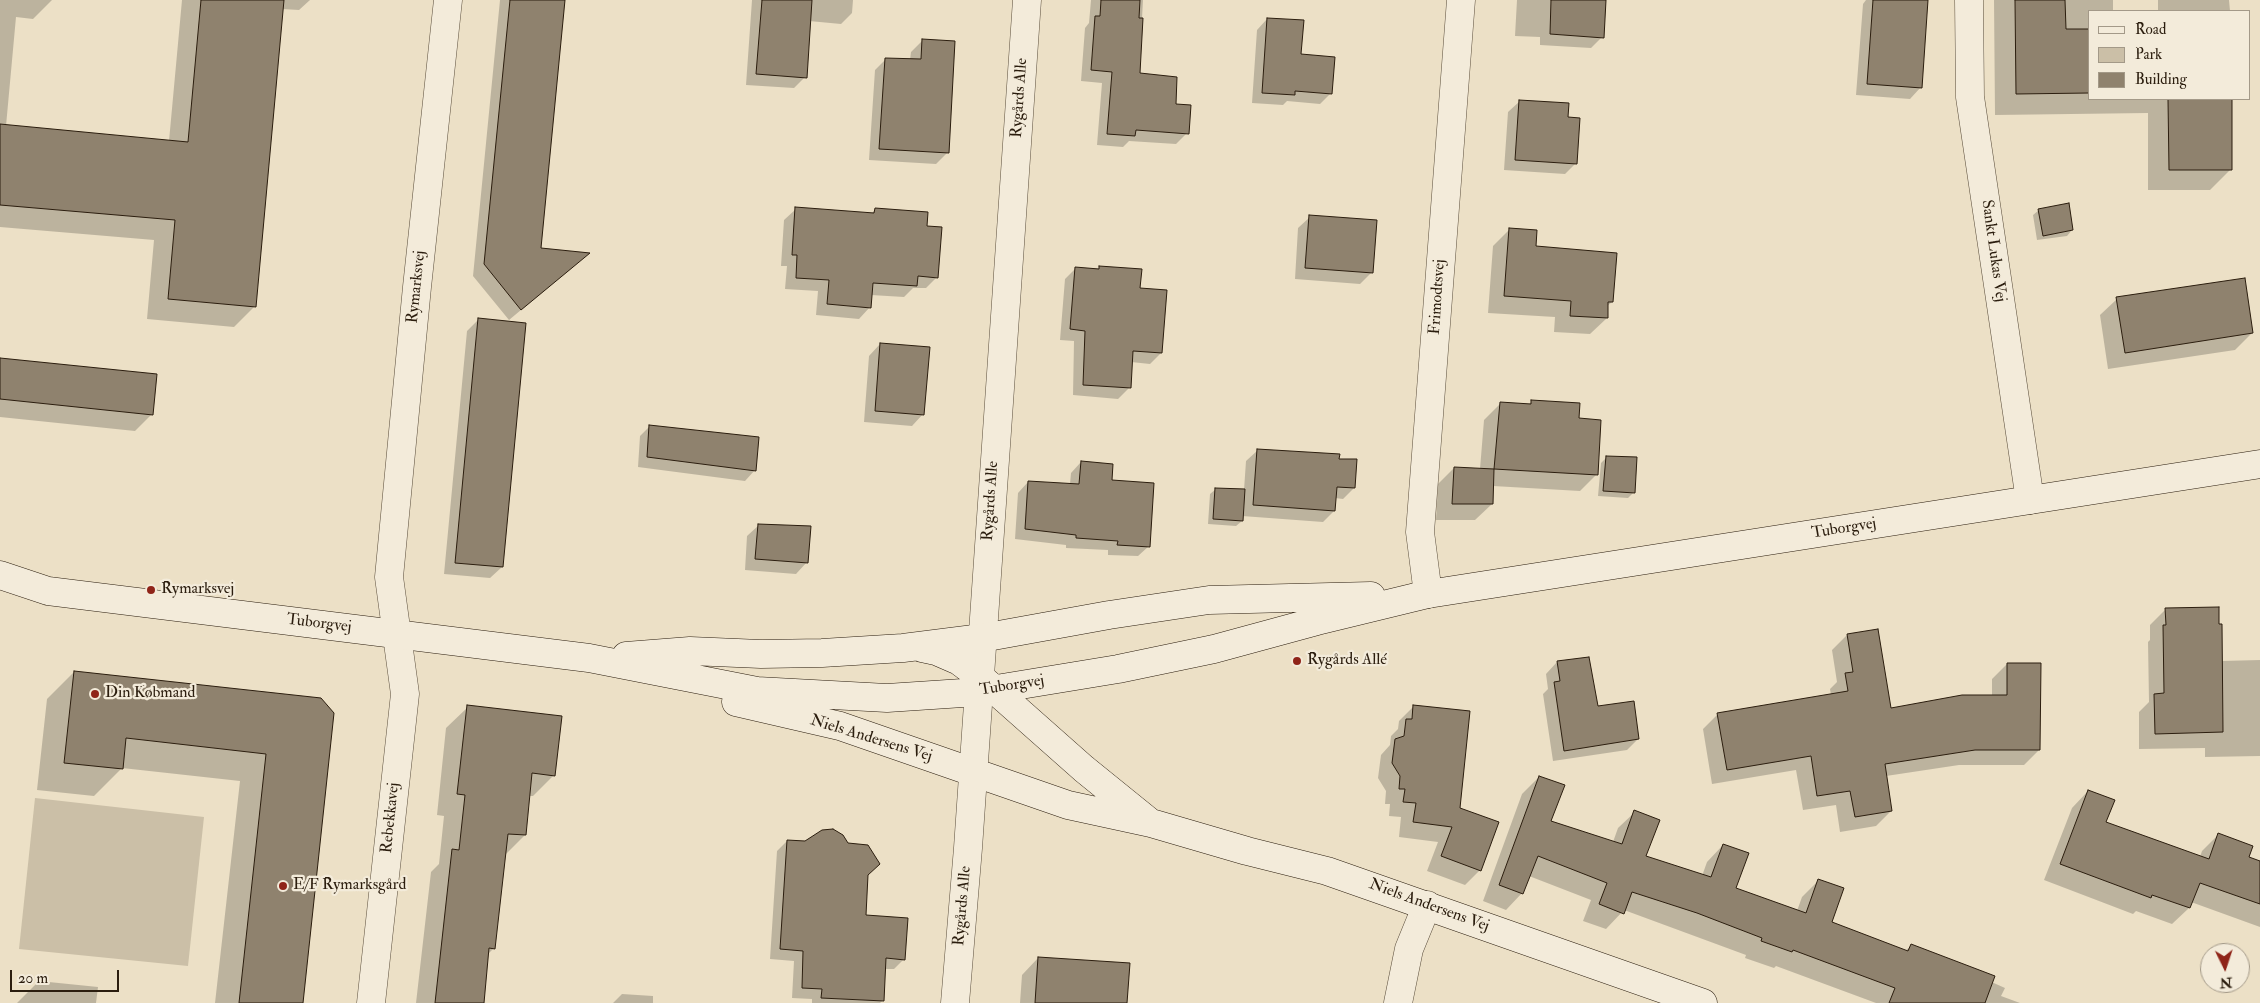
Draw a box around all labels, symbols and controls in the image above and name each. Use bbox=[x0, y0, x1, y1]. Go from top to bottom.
legend bbox=[2088, 10, 2250, 100]
text: Road bbox=[2135, 20, 2166, 39]
text: Park bbox=[2135, 45, 2162, 64]
street label: Rygårds Alle bbox=[1008, 57, 1032, 139]
text: Building bbox=[2135, 70, 2187, 89]
street label: Sankt Lukas Vej bbox=[1976, 199, 2010, 303]
street label: Rymarksvej bbox=[404, 250, 430, 324]
street label: Frimodtsvej bbox=[1426, 259, 1450, 335]
street label: Rygårds Alle bbox=[979, 460, 1003, 542]
street label: Tuborgvej bbox=[1810, 514, 1878, 544]
place label: Rymarksvej bbox=[161, 580, 234, 600]
marker: Rymarksvej bbox=[145, 584, 157, 596]
street label: Tuborgvej bbox=[285, 610, 353, 638]
place label: Rygårds Allé bbox=[1307, 651, 1387, 671]
marker: Rygårds Allé bbox=[1291, 655, 1303, 667]
street label: Tuborgvej bbox=[978, 671, 1046, 701]
place label: Din Købmand bbox=[105, 684, 195, 704]
marker: Din Købmand bbox=[89, 688, 101, 700]
street label: Niels Andersens Vej bbox=[808, 711, 934, 767]
street label: Rebekkavej bbox=[378, 782, 404, 854]
street label: Rygårds Alle bbox=[950, 865, 976, 947]
street label: Niels Andersens Vej bbox=[1366, 875, 1492, 937]
place label: E/F Rymarksgård bbox=[293, 876, 406, 896]
marker: E/F Rymarksgård bbox=[277, 880, 289, 892]
north arrow bbox=[2200, 943, 2250, 993]
scale bar bbox=[12, 960, 121, 992]
text: 20 m bbox=[18, 969, 48, 988]
text: N bbox=[2219, 974, 2233, 991]

